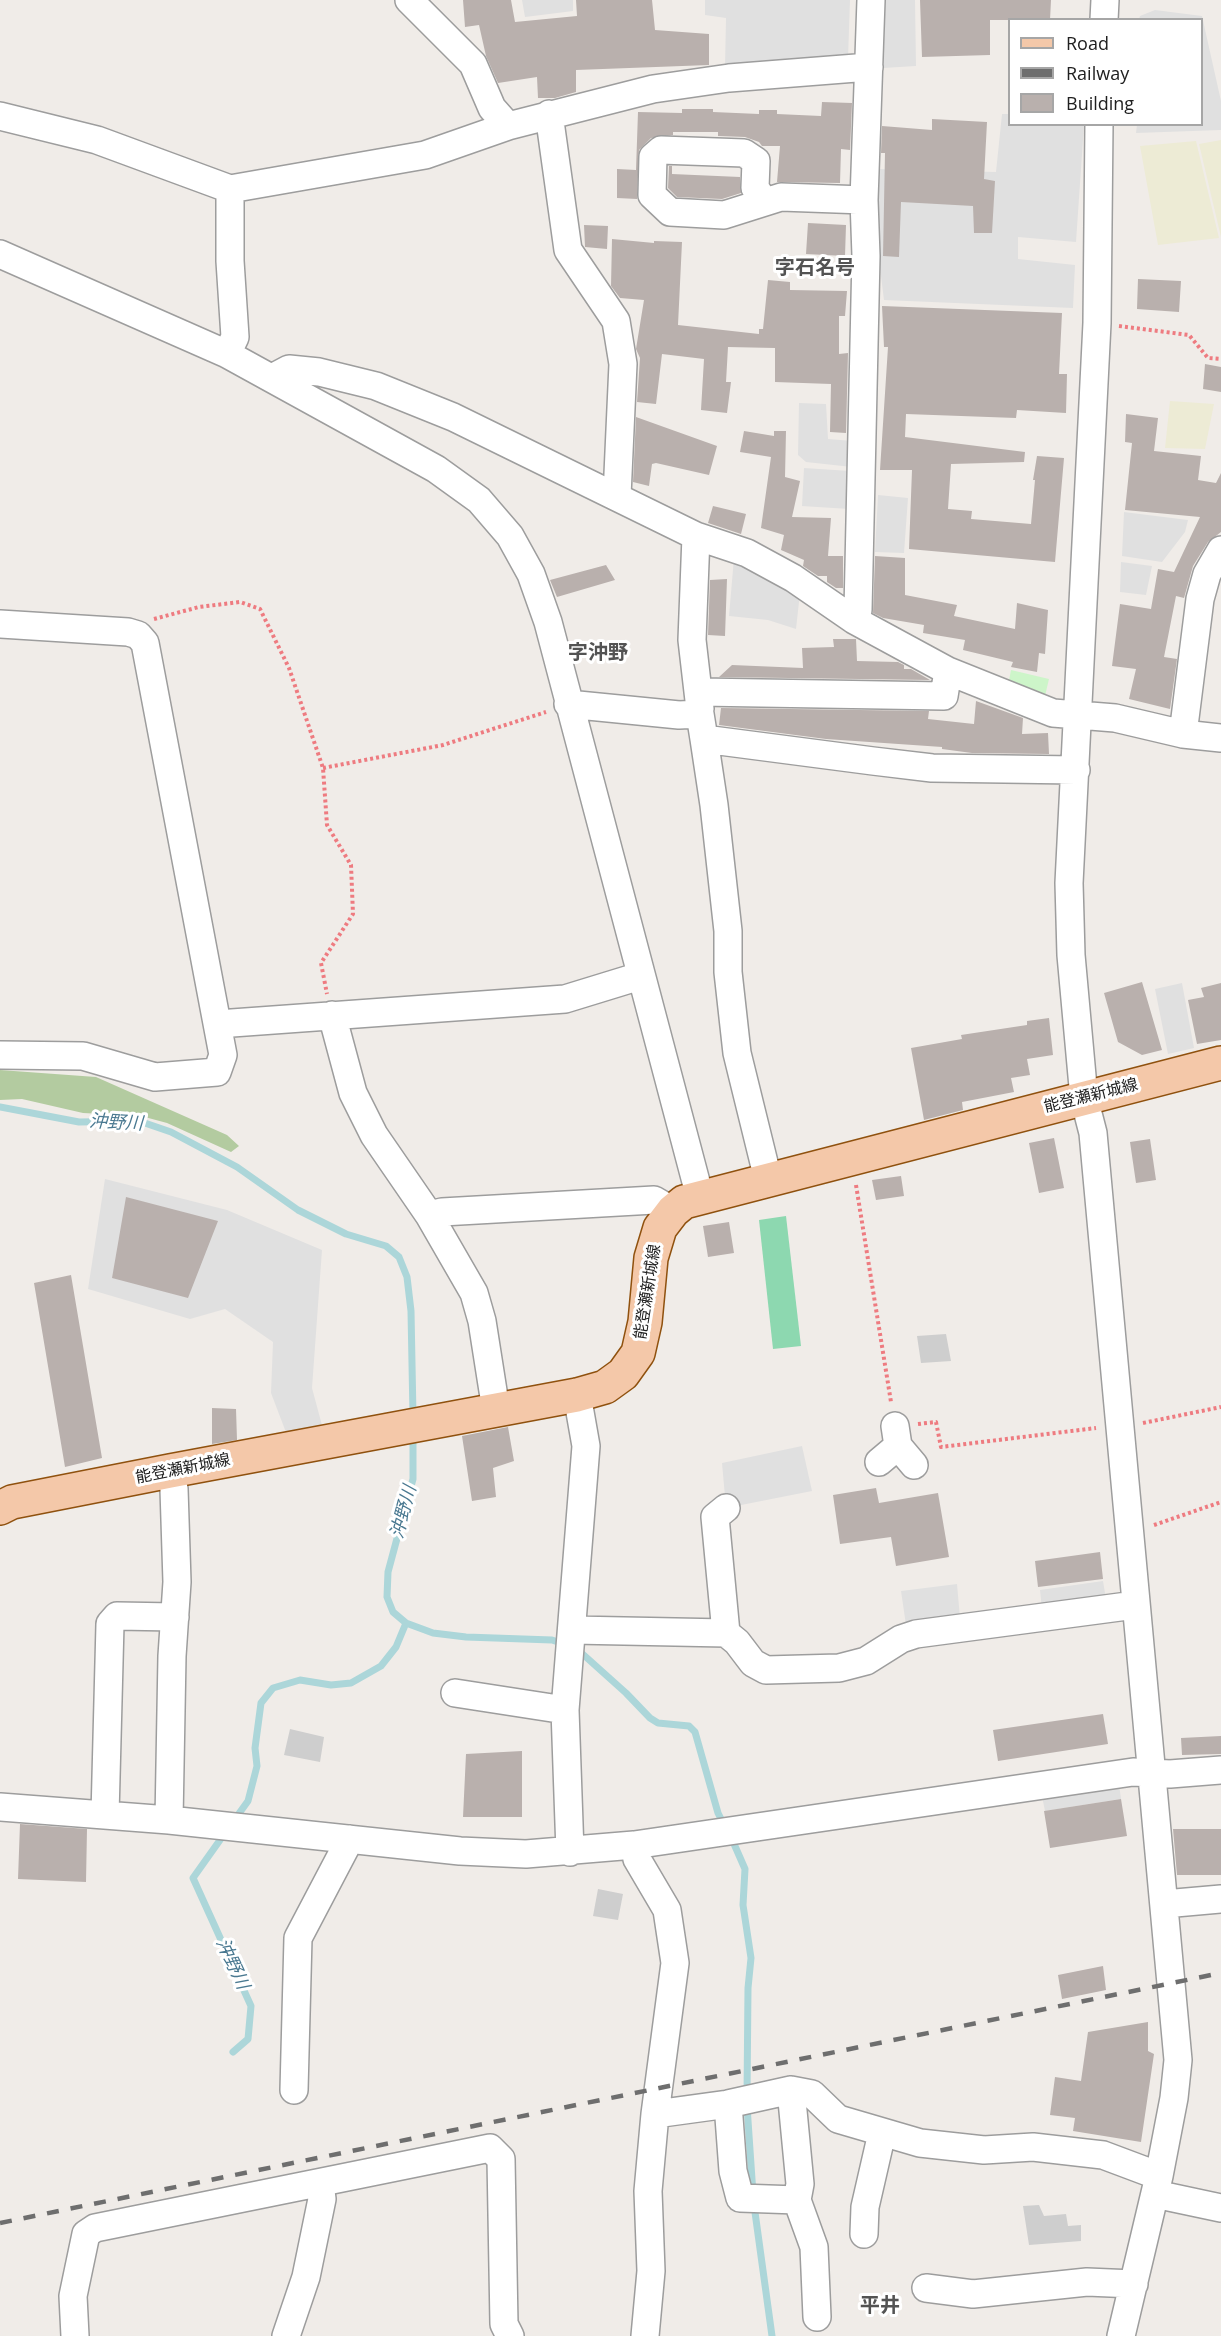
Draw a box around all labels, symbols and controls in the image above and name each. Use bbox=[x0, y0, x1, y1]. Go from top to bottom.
legend bbox=[1008, 18, 1203, 126]
text: Road bbox=[1066, 31, 1109, 55]
text: Railway bbox=[1066, 61, 1129, 85]
text: Building bbox=[1066, 91, 1134, 115]
district label: 字石名号 bbox=[775, 256, 855, 280]
district label: 字沖野 bbox=[568, 641, 628, 665]
street label: 能登瀬新城線 bbox=[1042, 1075, 1140, 1117]
water label: 沖野川 bbox=[88, 1111, 144, 1135]
street label: 能登瀬新城線 bbox=[631, 1243, 665, 1341]
street label: 能登瀬新城線 bbox=[134, 1450, 232, 1488]
water label: 沖野川 bbox=[387, 1483, 421, 1541]
water label: 沖野川 bbox=[211, 1935, 253, 1993]
district label: 平井 bbox=[860, 2294, 900, 2318]

